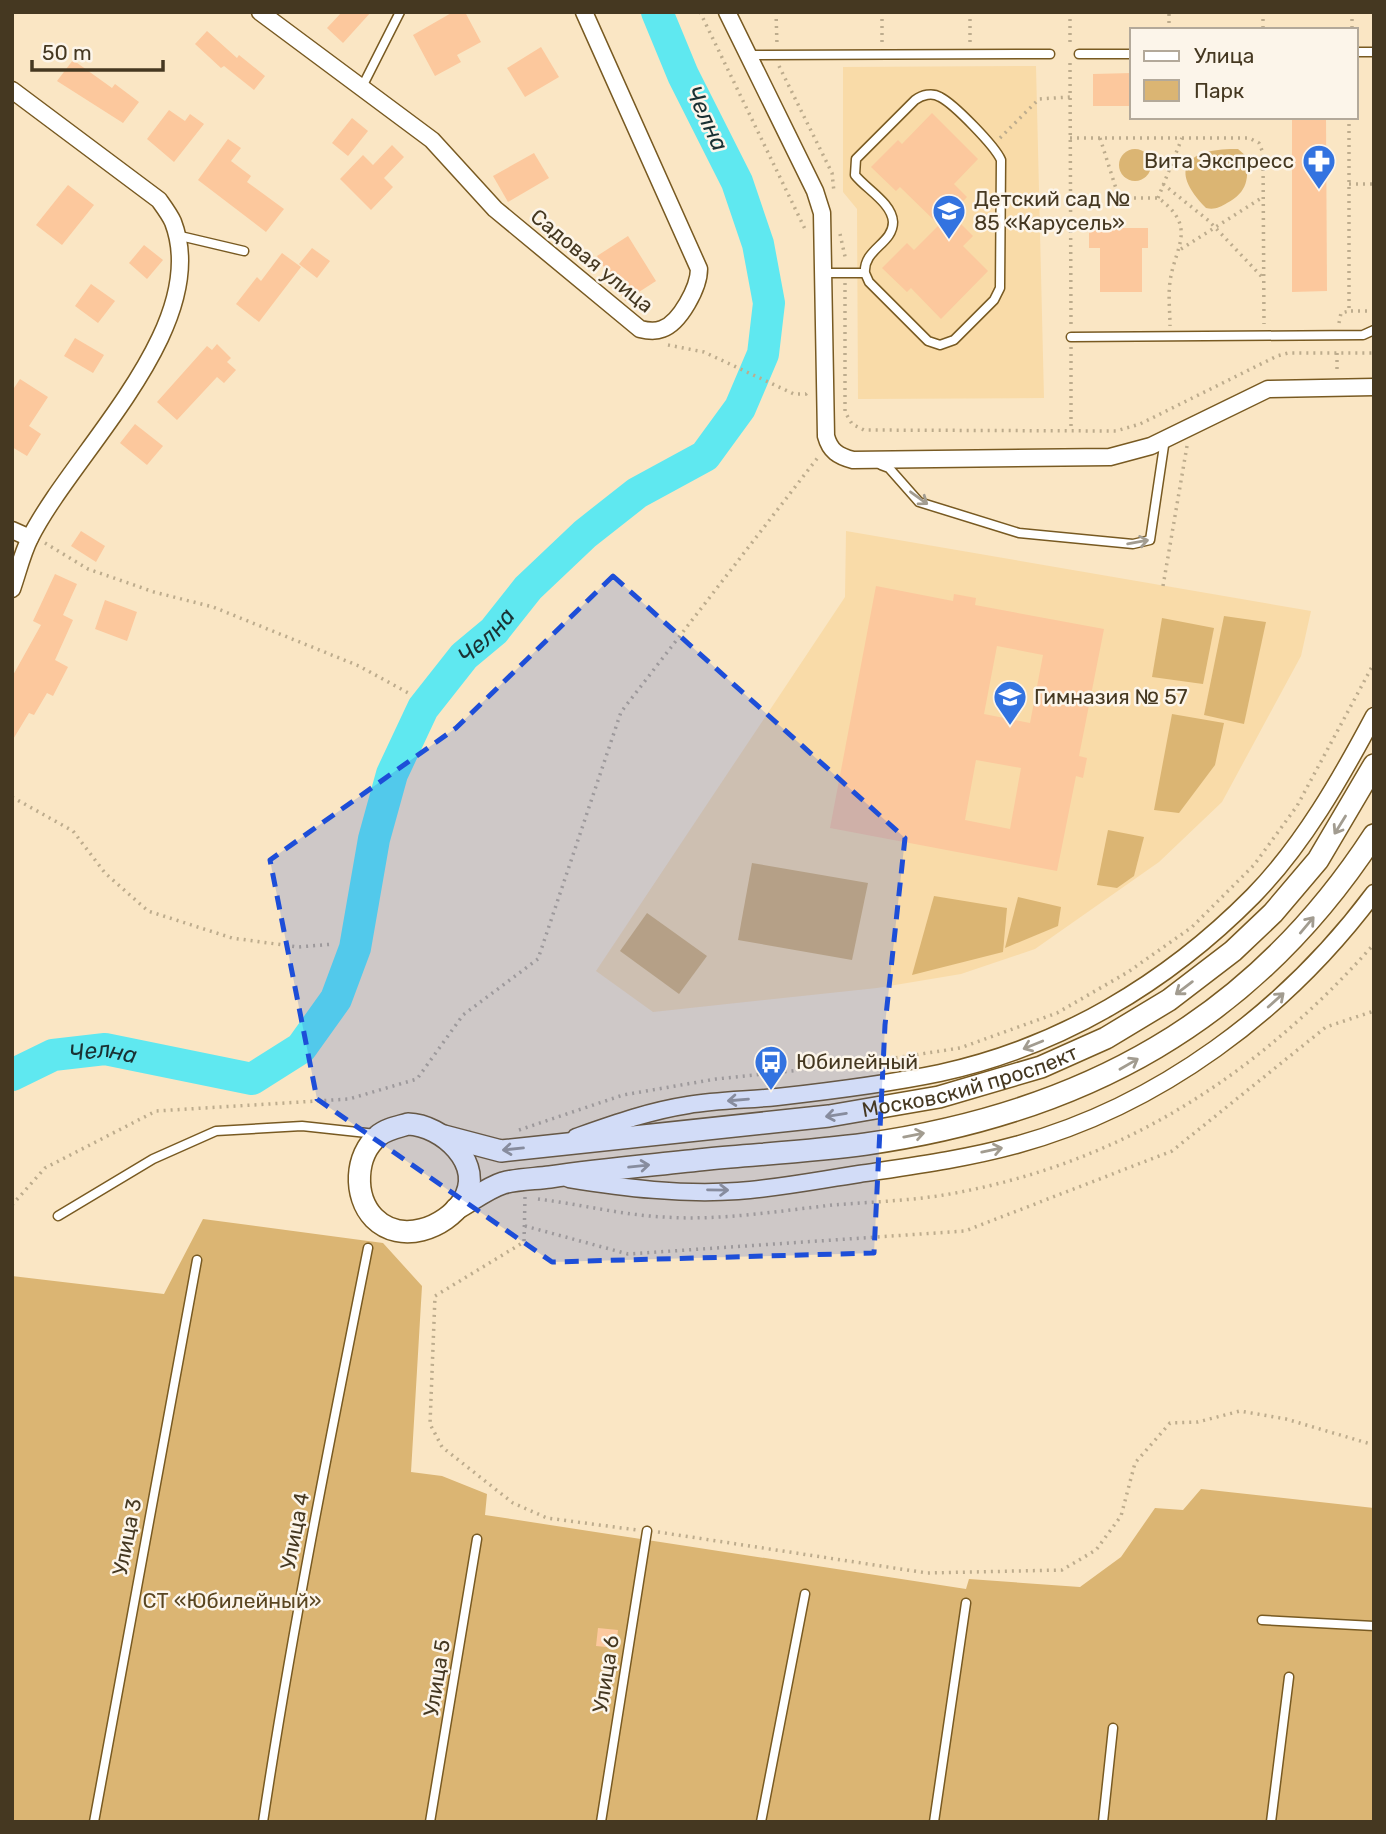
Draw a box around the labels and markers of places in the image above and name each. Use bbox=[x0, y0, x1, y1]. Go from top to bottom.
pharmacy icon: Вита Экспресс bbox=[1300, 142, 1338, 191]
place label: Вита Экспресс bbox=[1144, 148, 1294, 173]
place label: Детский сад № 85 «Карусель» bbox=[974, 186, 1130, 235]
school or university icon: Детский сад № 85 «Карусель» bbox=[930, 192, 968, 241]
school or university icon: Гимназия № 57 bbox=[991, 678, 1029, 727]
place label: Гимназия № 57 bbox=[1034, 684, 1188, 709]
bus stop icon: Юбилейный bbox=[752, 1043, 790, 1092]
place label: Юбилейный bbox=[796, 1049, 918, 1074]

